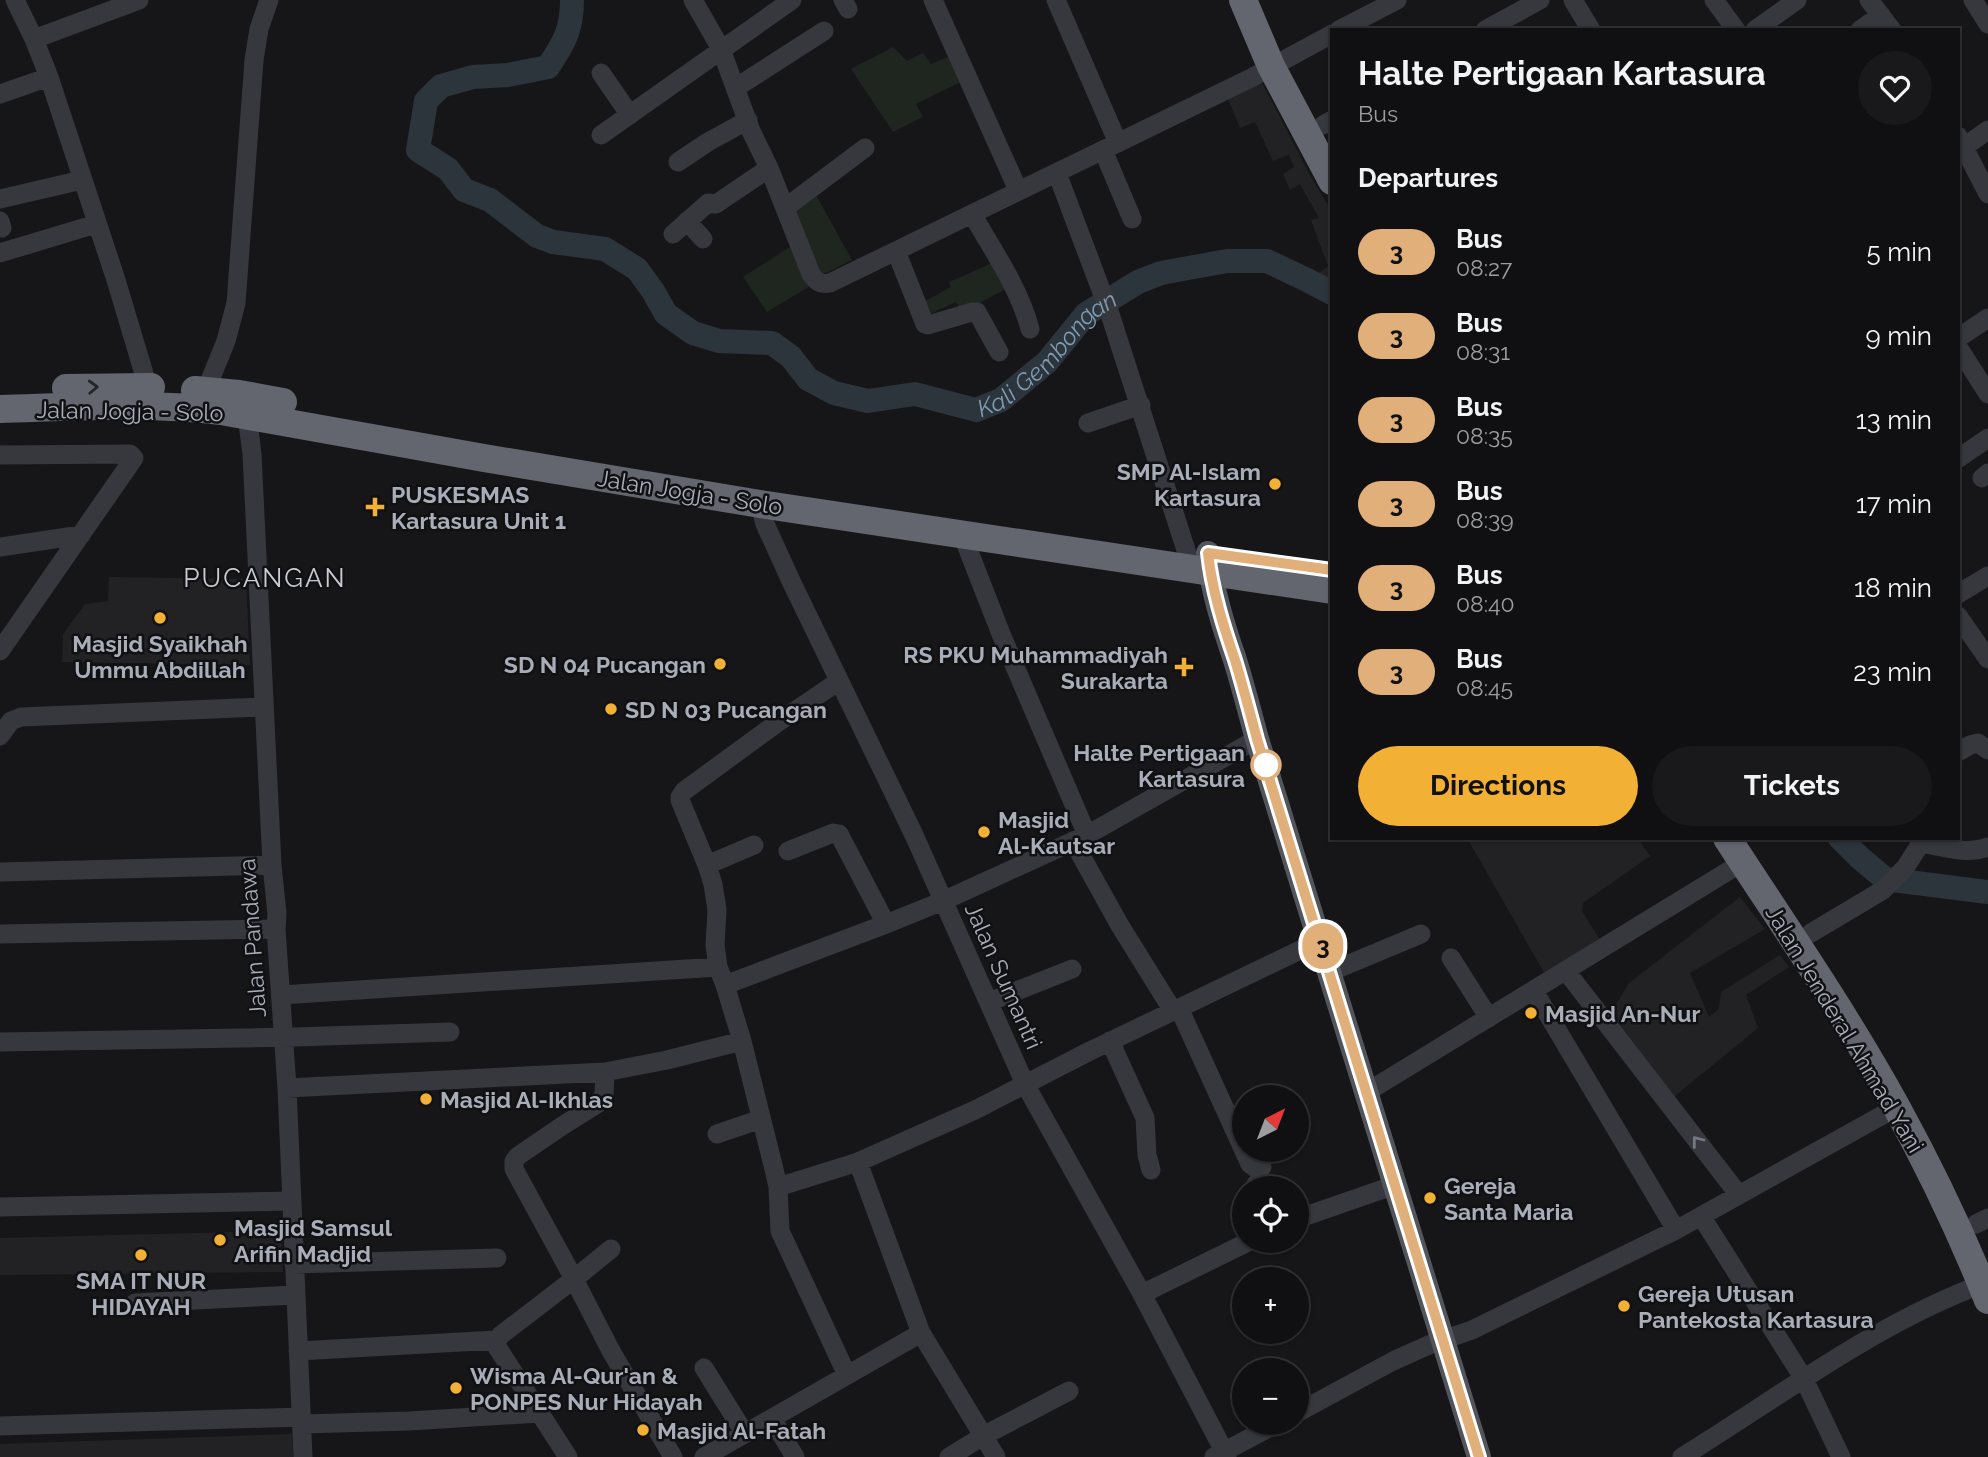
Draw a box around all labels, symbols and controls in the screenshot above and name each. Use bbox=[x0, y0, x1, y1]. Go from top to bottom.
button: heart bbox=[1858, 51, 1932, 125]
text: Halte Pertigaan Kartasura bbox=[1358, 54, 1766, 93]
text: Bus bbox=[1358, 100, 1398, 127]
text: Departures bbox=[1358, 163, 1498, 193]
text: Bus bbox=[1456, 224, 1503, 254]
text: 3 bbox=[1390, 237, 1403, 266]
text: 5 min bbox=[1866, 237, 1932, 267]
text: 08:27 bbox=[1456, 254, 1512, 281]
water label: Kali Gembongan bbox=[973, 284, 1122, 423]
text: Bus bbox=[1456, 308, 1503, 338]
text: 3 bbox=[1390, 321, 1403, 350]
text: 9 min bbox=[1865, 321, 1932, 351]
text: 08:31 bbox=[1456, 338, 1510, 365]
one-way arrow bbox=[87, 380, 98, 395]
text: Bus bbox=[1456, 392, 1503, 422]
street label: Jalan Jogja - Solo bbox=[36, 396, 224, 426]
text: 3 bbox=[1390, 405, 1403, 434]
text: 13 min bbox=[1856, 405, 1932, 435]
text: 08:35 bbox=[1456, 422, 1513, 449]
place label: SMP Al-Islam Kartasura bbox=[1117, 458, 1261, 511]
street label: Jalan Jogja - Solo bbox=[596, 464, 784, 520]
marker: SMP Al-Islam Kartasura bbox=[1267, 476, 1283, 492]
text: Bus bbox=[1456, 476, 1503, 506]
place label: PUSKESMAS Kartasura Unit 1 bbox=[391, 481, 566, 534]
text: 3 bbox=[1390, 489, 1403, 518]
text: 17 min bbox=[1856, 489, 1932, 519]
marker: PUSKESMAS Kartasura Unit 1 bbox=[365, 497, 385, 517]
text: 08:39 bbox=[1456, 506, 1514, 533]
text: Bus bbox=[1456, 560, 1503, 590]
district label: PUCANGAN bbox=[183, 563, 347, 593]
text: 3 bbox=[1390, 573, 1403, 602]
text: 18 min bbox=[1854, 573, 1932, 603]
text: 08:40 bbox=[1456, 590, 1515, 617]
marker: Masjid Syaikhah Ummu Abdillah bbox=[152, 610, 168, 626]
place label: Masjid Syaikhah Ummu Abdillah bbox=[72, 630, 248, 683]
place label: RS PKU Muhammadiyah Surakarta bbox=[903, 641, 1168, 694]
text: Bus bbox=[1456, 644, 1503, 674]
place label: SD N 04 Pucangan bbox=[504, 651, 706, 678]
marker: SD N 04 Pucangan bbox=[712, 656, 728, 672]
marker: RS PKU Muhammadiyah Surakarta bbox=[1174, 657, 1194, 677]
text: 3 bbox=[1390, 657, 1403, 686]
text: 23 min bbox=[1853, 657, 1932, 687]
text: 08:45 bbox=[1456, 674, 1513, 701]
place label: SD N 03 Pucangan bbox=[625, 696, 827, 723]
marker: SD N 03 Pucangan bbox=[603, 701, 619, 717]
place label: Halte Pertigaan Kartasura bbox=[1073, 739, 1245, 792]
button: Directions bbox=[1358, 746, 1638, 826]
button: Tickets bbox=[1652, 746, 1932, 826]
marker: Halte Pertigaan Kartasura bbox=[1251, 750, 1281, 780]
place label: Masjid Al-Kautsar bbox=[998, 806, 1115, 859]
marker: Masjid Al-Kautsar bbox=[976, 824, 992, 840]
street label: Jalan Pandawa bbox=[233, 858, 271, 1018]
street label: Jalan Sumantri bbox=[960, 899, 1048, 1053]
street label: Jalan Jenderal Ahmad Yani bbox=[1760, 901, 1930, 1157]
line badge: 3 bbox=[1300, 923, 1346, 969]
text: 3 bbox=[1316, 931, 1330, 960]
place label: Masjid An-Nur bbox=[1545, 1000, 1701, 1027]
marker: Masjid An-Nur bbox=[1523, 1005, 1539, 1021]
north arrow bbox=[1232, 1085, 1309, 1162]
map controls bbox=[1232, 1085, 1309, 1435]
place label: Masjid Al-Ikhlas bbox=[440, 1086, 613, 1113]
marker: Masjid Al-Ikhlas bbox=[418, 1091, 434, 1107]
one-way arrow bbox=[1693, 1137, 1706, 1149]
place label: Gereja Santa Maria bbox=[1444, 1172, 1574, 1225]
button: locate bbox=[1232, 1176, 1309, 1253]
marker: Gereja Santa Maria bbox=[1422, 1190, 1438, 1206]
place label: Masjid Samsul Arifin Madjid bbox=[234, 1214, 393, 1267]
marker: Masjid Samsul Arifin Madjid bbox=[212, 1232, 228, 1248]
marker: SMA IT NUR HIDAYAH bbox=[133, 1247, 149, 1263]
place label: SMA IT NUR HIDAYAH bbox=[76, 1267, 206, 1320]
button: + bbox=[1232, 1267, 1309, 1344]
place label: Gereja Utusan Pantekosta Kartasura bbox=[1638, 1280, 1874, 1333]
marker: Gereja Utusan Pantekosta Kartasura bbox=[1616, 1298, 1632, 1314]
button: − bbox=[1232, 1358, 1309, 1435]
place label: Wisma Al-Qur'an & PONPES Nur Hidayah bbox=[470, 1362, 703, 1415]
marker: Wisma Al-Qur'an & PONPES Nur Hidayah bbox=[448, 1380, 464, 1396]
place label: Masjid Al-Fatah bbox=[657, 1417, 826, 1444]
marker: Masjid Al-Fatah bbox=[635, 1422, 651, 1438]

